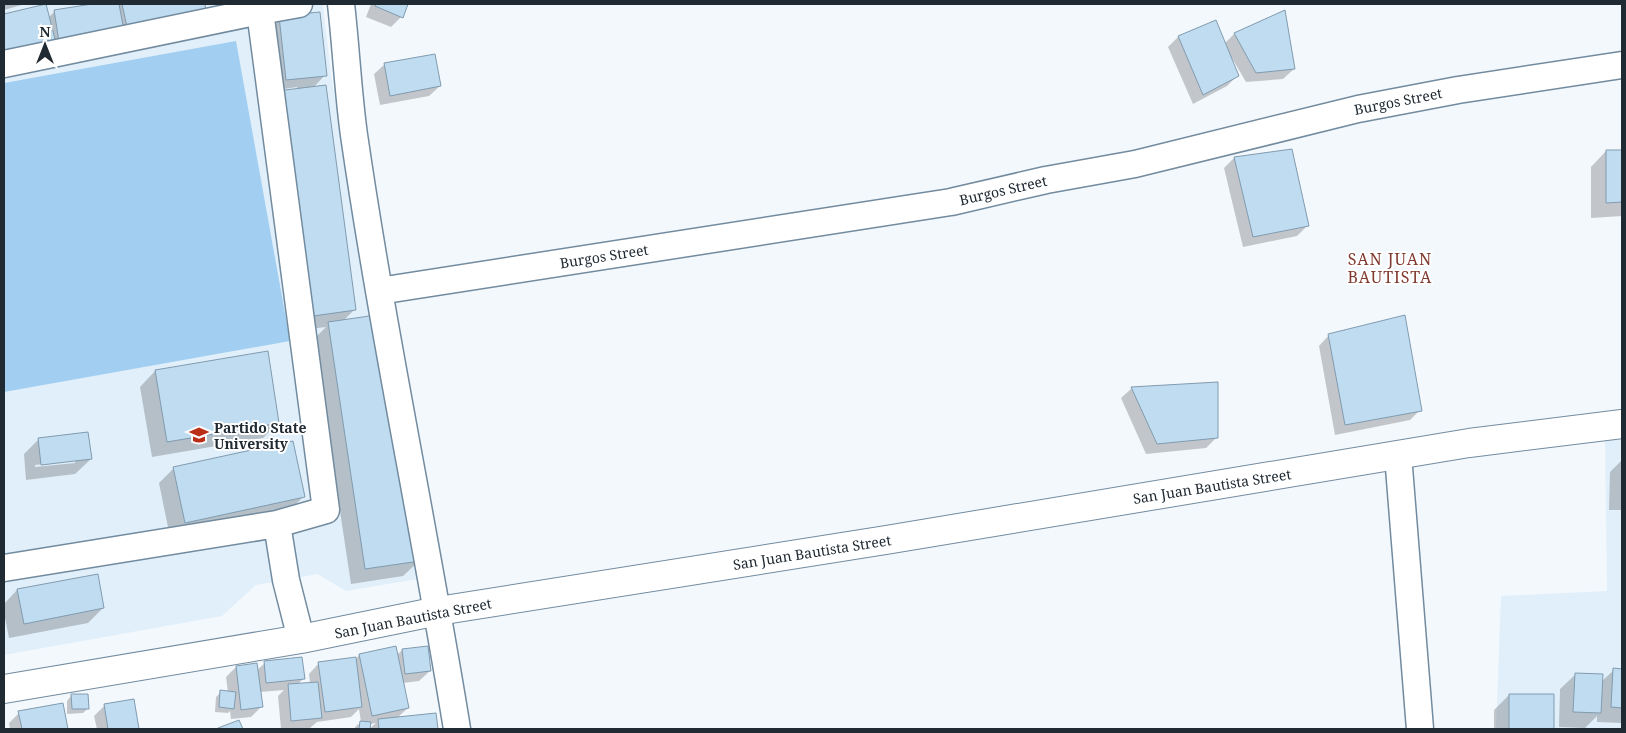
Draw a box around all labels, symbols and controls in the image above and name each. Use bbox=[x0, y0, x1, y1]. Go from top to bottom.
north arrow bbox=[20, 20, 70, 70]
text: N bbox=[39, 22, 51, 41]
street label: Burgos Street bbox=[1352, 83, 1444, 119]
street label: Burgos Street bbox=[957, 171, 1049, 209]
street label: Burgos Street bbox=[558, 240, 650, 272]
district label: SAN JUAN BAUTISTA bbox=[1348, 248, 1432, 288]
place label: Partido State University bbox=[214, 418, 306, 453]
school or university icon: Partido State University bbox=[188, 424, 210, 446]
street label: San Juan Bautista Street bbox=[1132, 464, 1292, 508]
street label: San Juan Bautista Street bbox=[732, 530, 892, 574]
street label: San Juan Bautista Street bbox=[333, 593, 493, 643]

